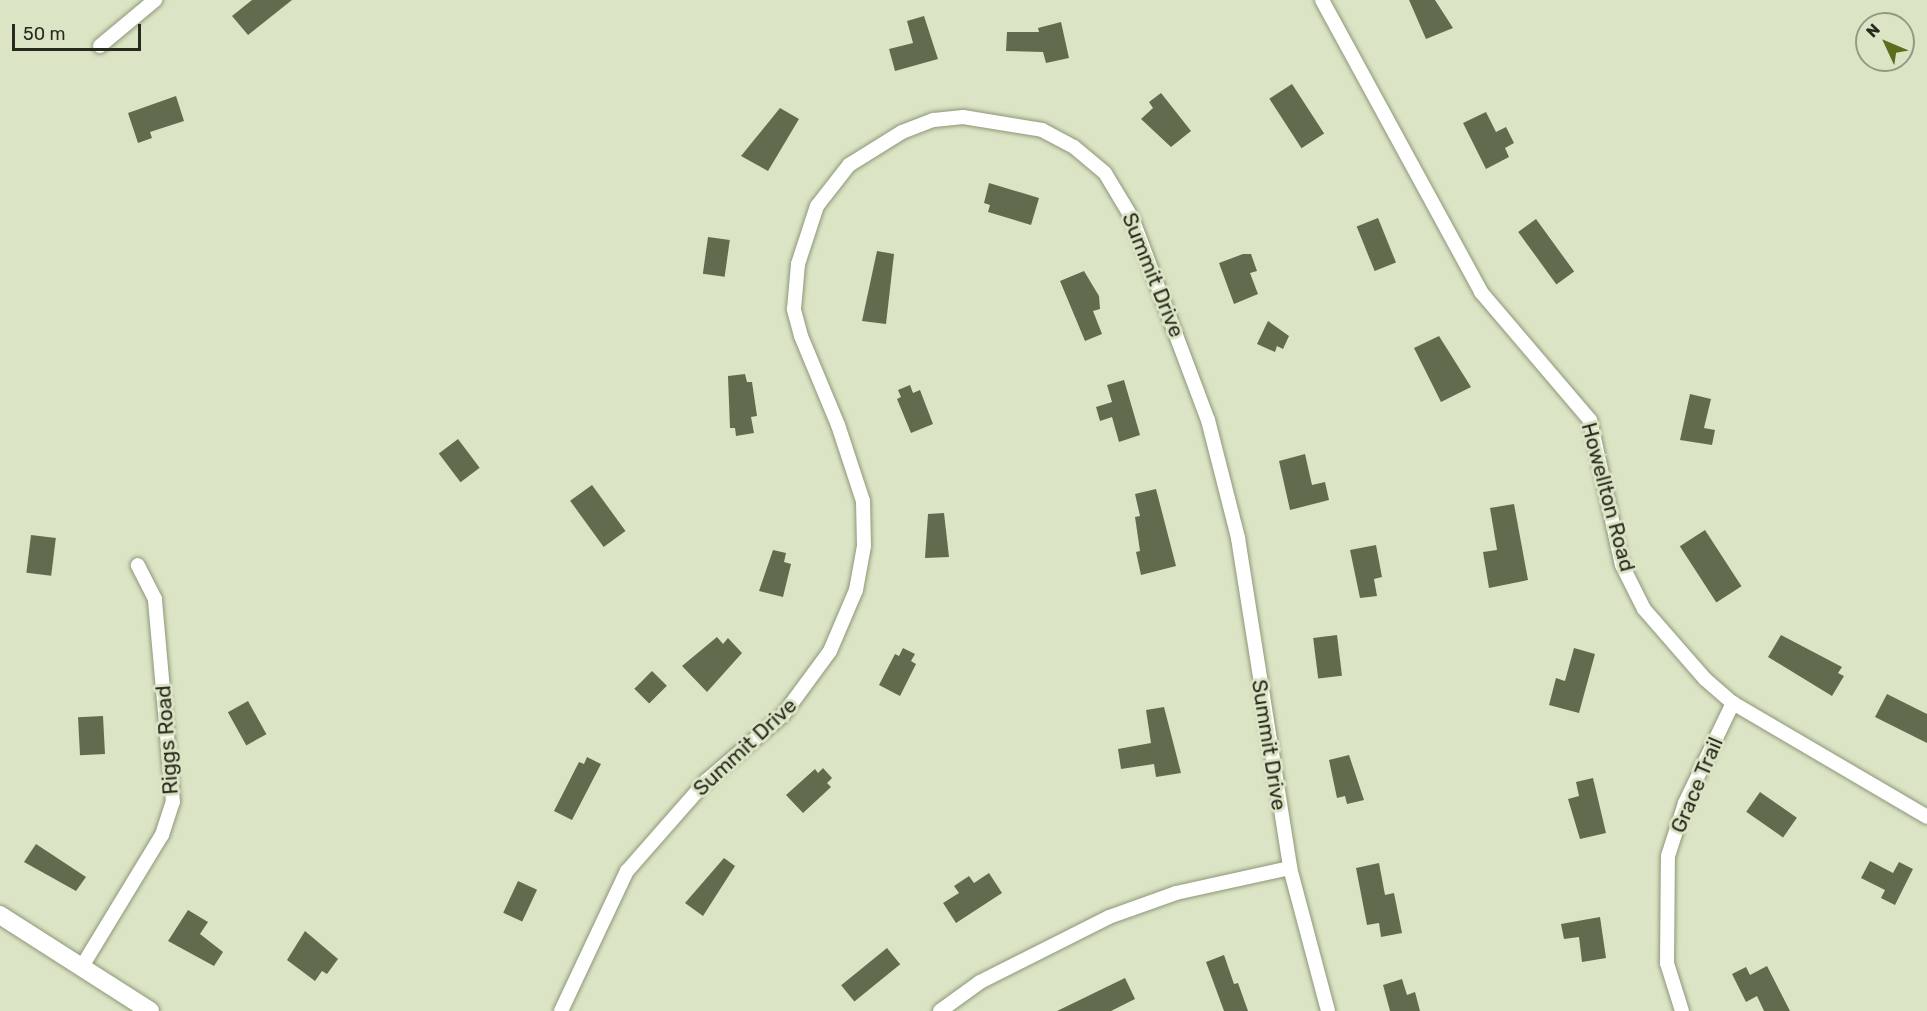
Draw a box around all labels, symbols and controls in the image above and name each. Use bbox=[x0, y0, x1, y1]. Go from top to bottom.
scale bar bbox=[15, 12, 144, 50]
north arrow bbox=[1855, 12, 1915, 72]
text: N bbox=[1862, 20, 1884, 41]
text: 50 m bbox=[23, 23, 66, 45]
street label: Summit Drive bbox=[1117, 209, 1189, 341]
street label: Howellton Road bbox=[1576, 420, 1640, 574]
street label: Summit Drive bbox=[1246, 678, 1292, 812]
street label: Riggs Road bbox=[151, 684, 183, 796]
street label: Summit Drive bbox=[688, 693, 802, 801]
street label: Grace Trail bbox=[1665, 733, 1729, 837]

